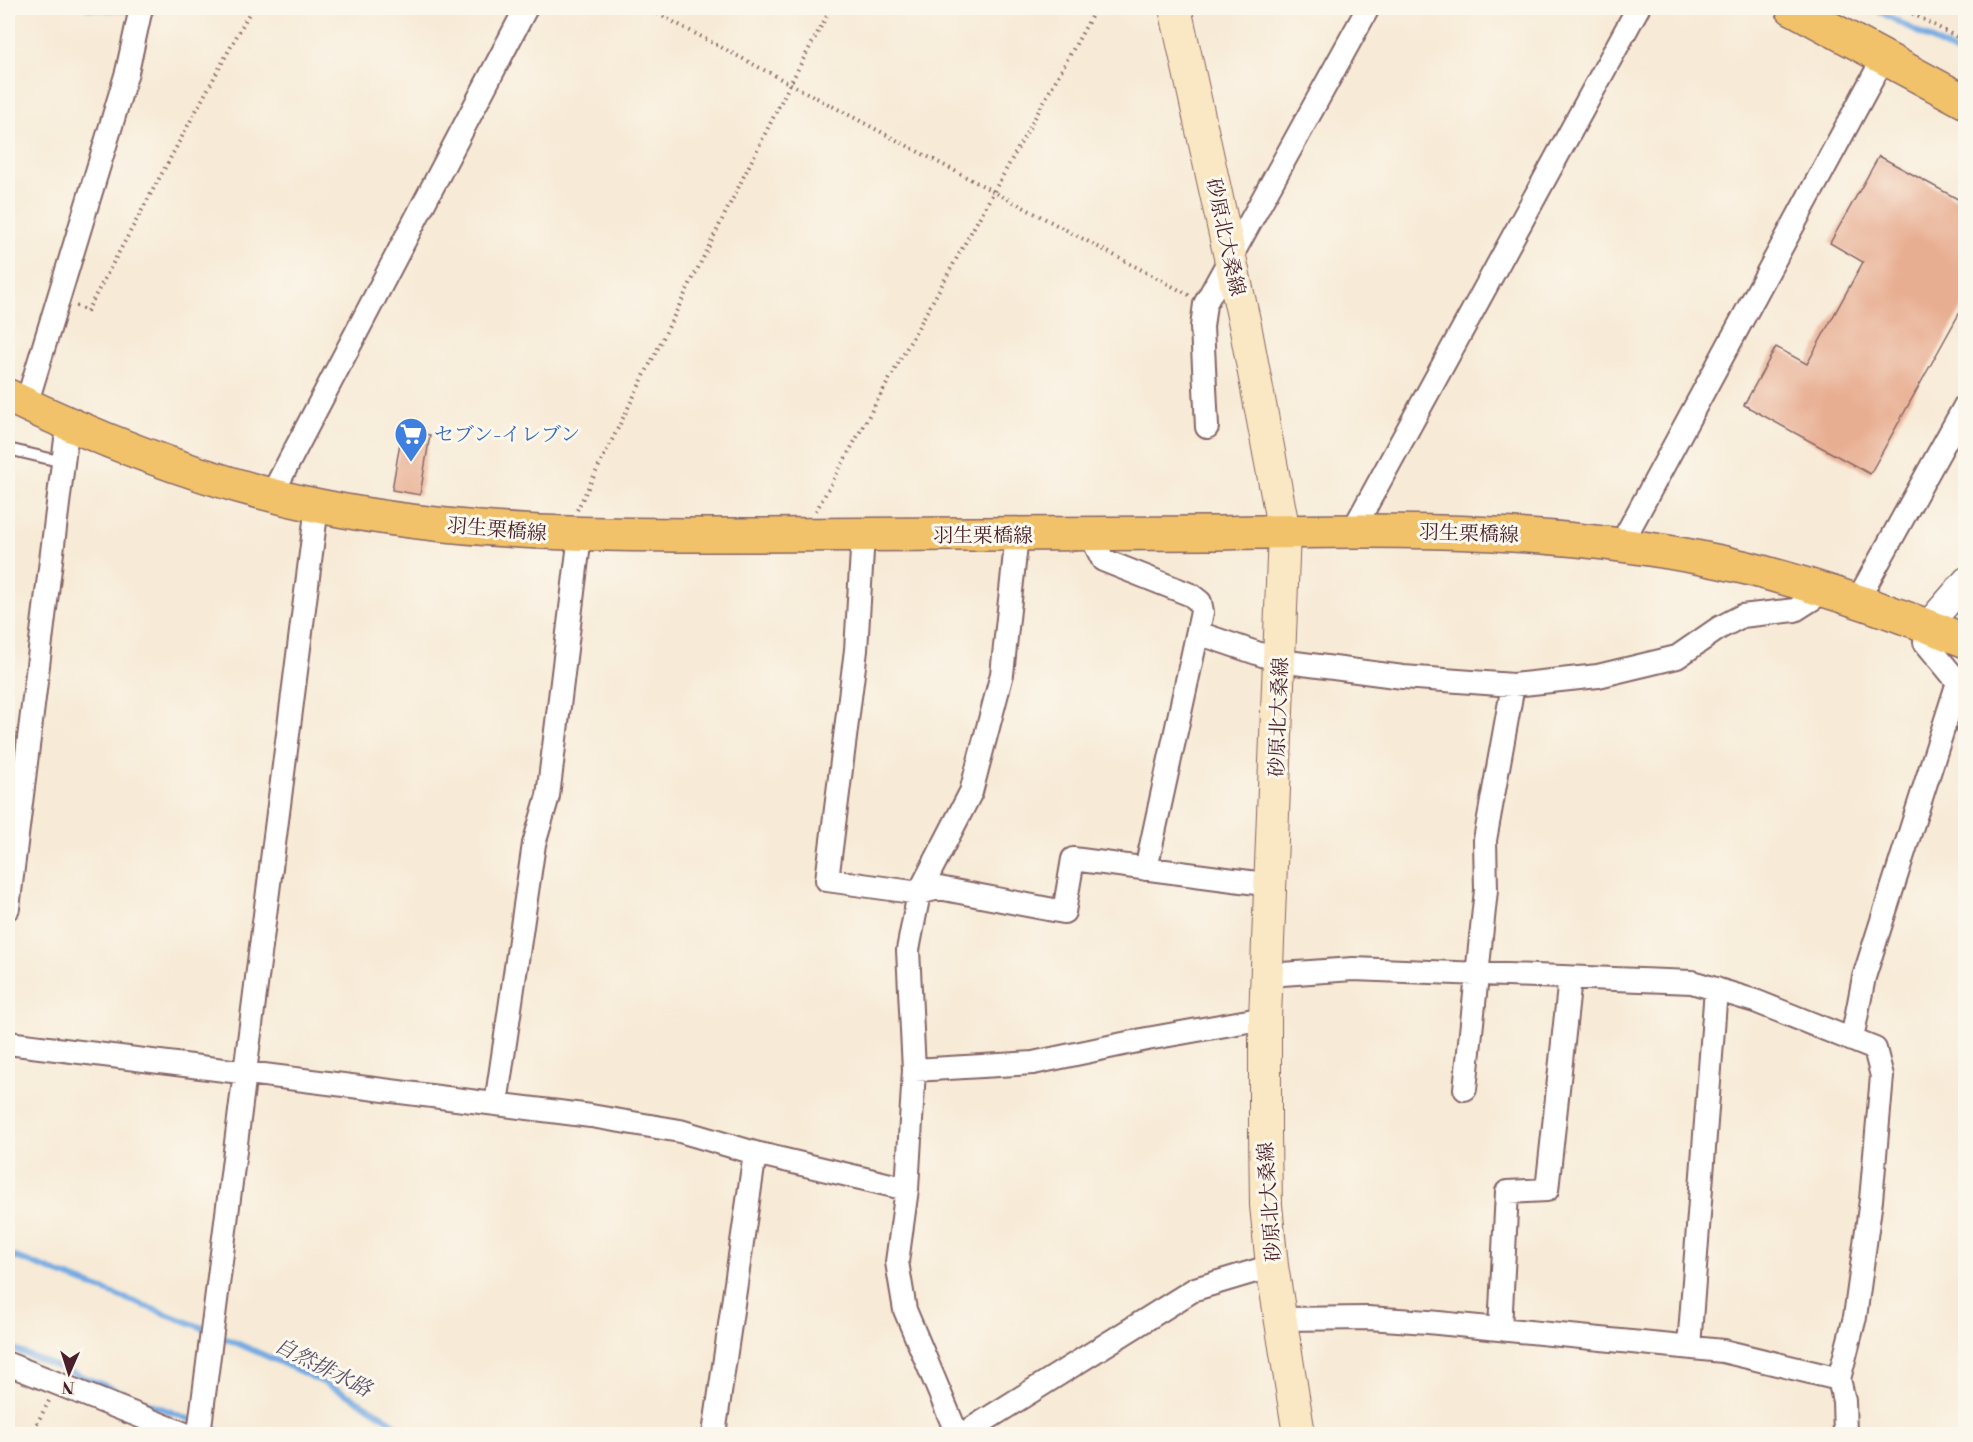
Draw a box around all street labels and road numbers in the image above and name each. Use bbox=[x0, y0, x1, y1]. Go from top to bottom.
street label: 砂原北大桑線 bbox=[1200, 176, 1249, 299]
street label: 羽生栗橋線 bbox=[446, 514, 548, 547]
street label: 羽生栗橋線 bbox=[1419, 520, 1519, 549]
street label: 羽生栗橋線 bbox=[933, 524, 1033, 549]
street label: 砂原北大桑線 bbox=[1265, 657, 1294, 777]
street label: 砂原北大桑線 bbox=[1254, 1141, 1287, 1263]

